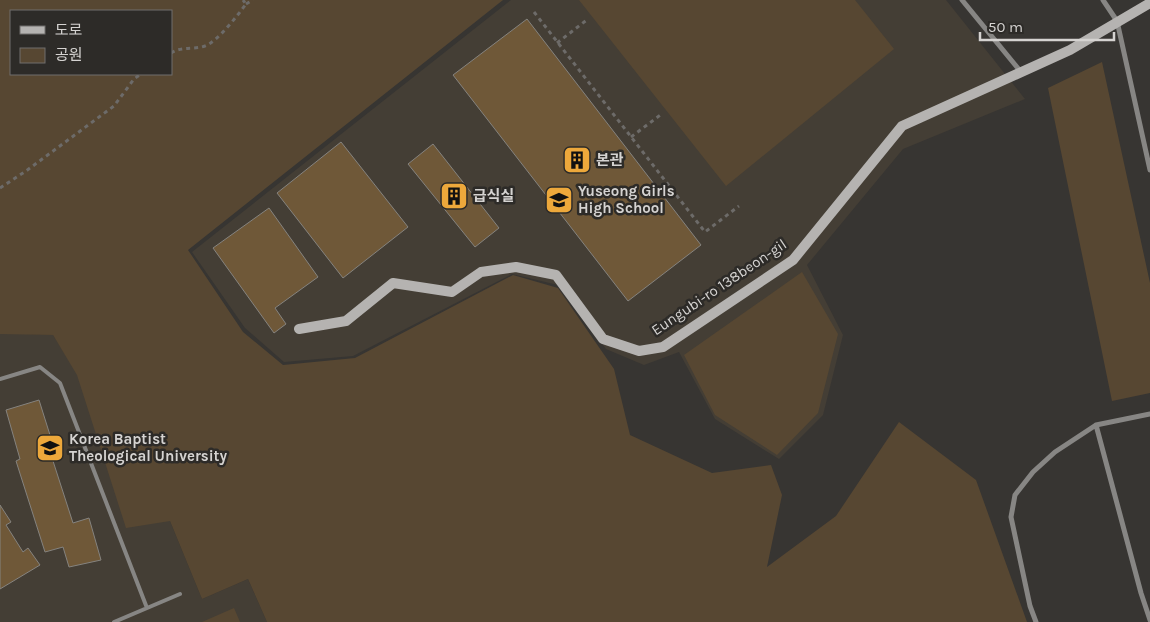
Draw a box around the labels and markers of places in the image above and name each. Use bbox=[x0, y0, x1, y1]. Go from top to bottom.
building icon: 본관 bbox=[562, 145, 592, 175]
place label: 본관 bbox=[596, 151, 624, 169]
building icon: 급식실 bbox=[439, 181, 469, 211]
place label: Yuseong Girls High School bbox=[578, 182, 675, 217]
school or university icon: Yuseong Girls High School bbox=[544, 185, 574, 215]
place label: 급식실 bbox=[473, 187, 514, 205]
place label: Korea Baptist Theological University bbox=[69, 430, 228, 465]
school or university icon: Korea Baptist Theological University bbox=[35, 433, 65, 463]

